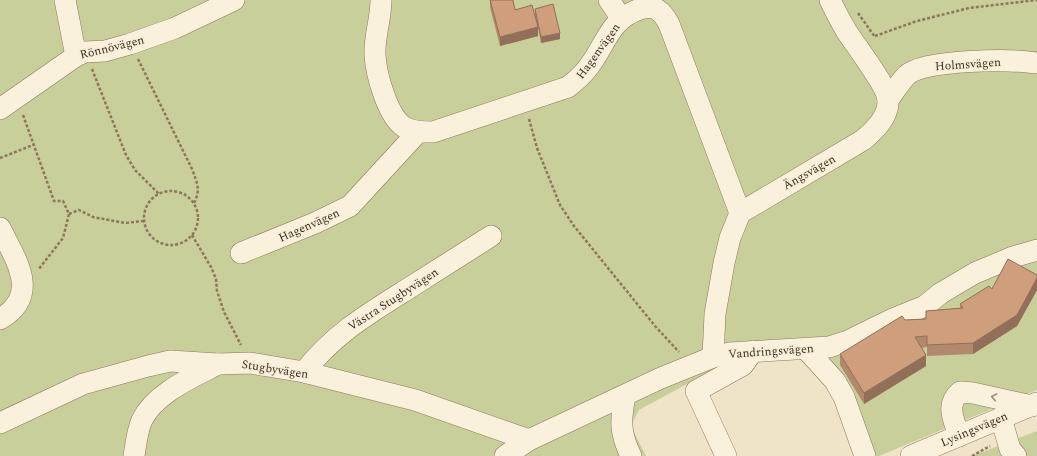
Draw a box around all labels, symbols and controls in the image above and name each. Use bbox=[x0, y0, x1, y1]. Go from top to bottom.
street label: Hagenvägen bbox=[571, 19, 625, 83]
street label: Rönnövägen bbox=[78, 30, 146, 65]
street label: Holmsvägen bbox=[934, 53, 1002, 76]
street label: Ängsvägen bbox=[779, 150, 839, 195]
street label: Hagenvägen bbox=[275, 203, 343, 247]
street label: Västra Stugbyvägen bbox=[344, 263, 442, 336]
street label: Vandringsvägen bbox=[728, 339, 814, 364]
street label: Stugbyvägen bbox=[240, 355, 310, 384]
one-way arrow bbox=[990, 394, 997, 402]
street label: Lysingsvägen bbox=[938, 407, 1011, 452]

